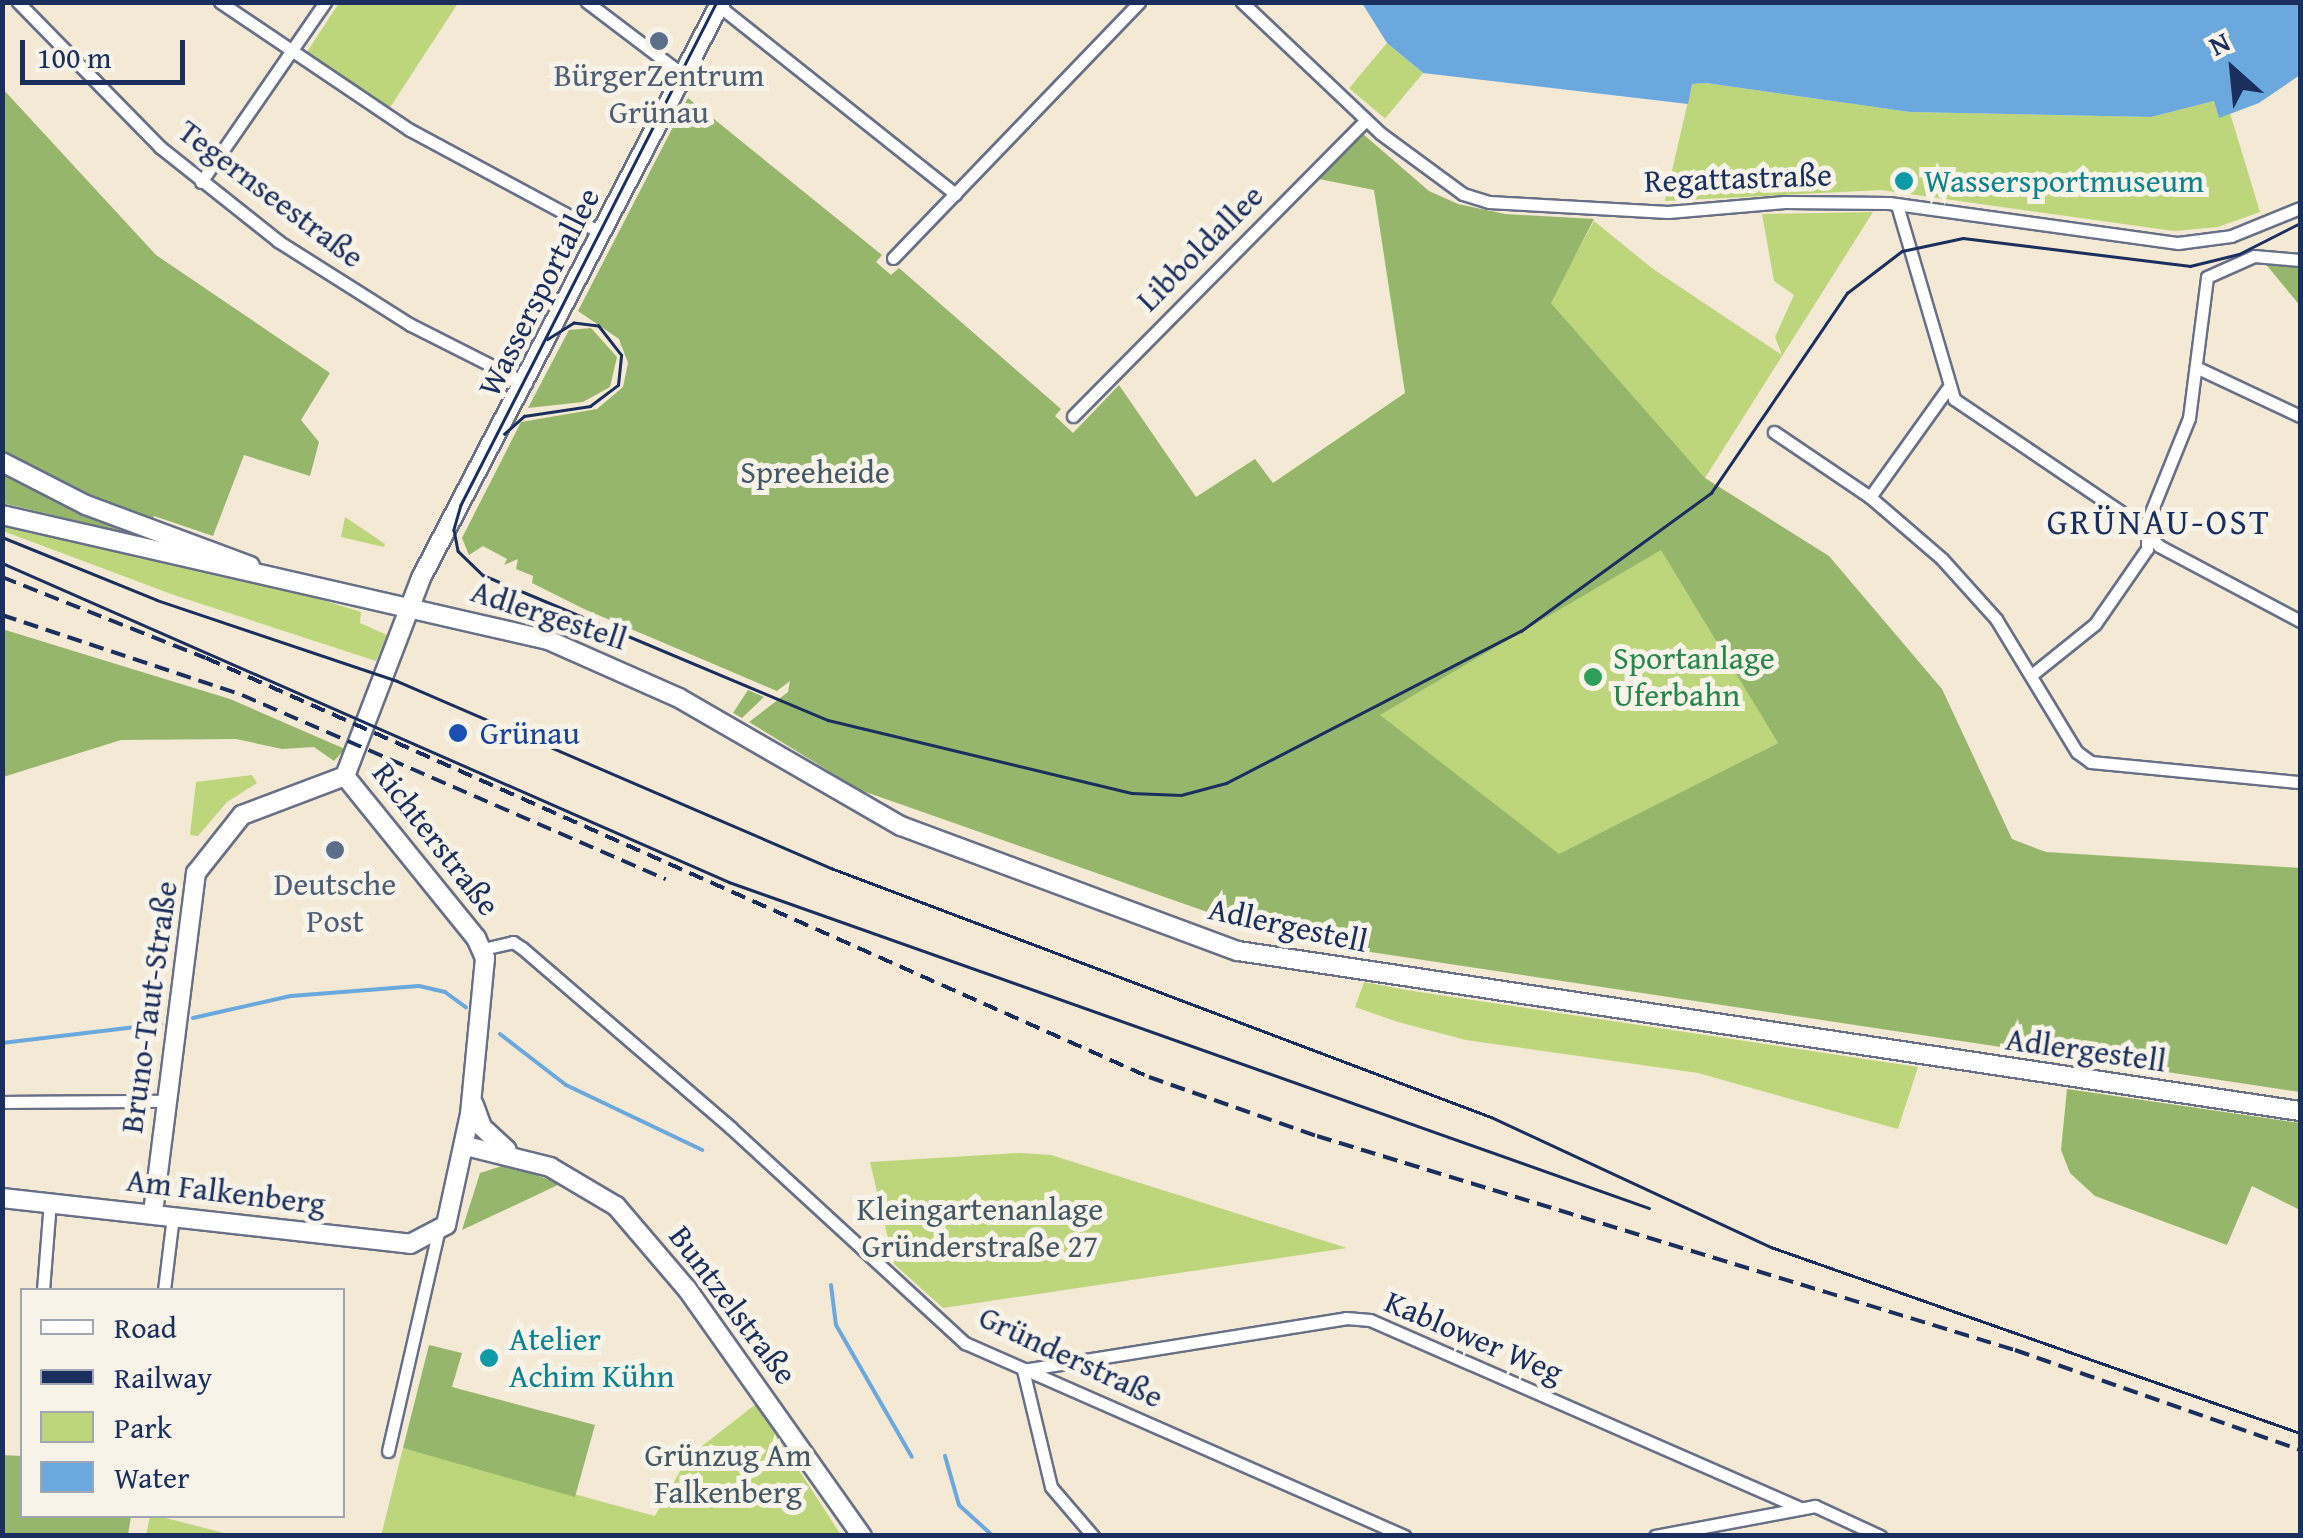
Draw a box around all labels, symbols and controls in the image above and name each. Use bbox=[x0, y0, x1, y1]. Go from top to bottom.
scale bar bbox=[25, 20, 190, 82]
north arrow bbox=[2183, 20, 2283, 120]
text: N bbox=[2202, 20, 2237, 65]
marker: BürgerZentrum Grünau bbox=[648, 30, 670, 52]
text: 100 m bbox=[37, 35, 111, 79]
place label: BürgerZentrum Grünau bbox=[554, 57, 764, 132]
street label: Tegernseestraße bbox=[171, 112, 371, 276]
street label: Regattastraße bbox=[1643, 156, 1833, 200]
place label: Wassersportmuseum bbox=[1924, 162, 2204, 200]
marker: Wassersportmuseum bbox=[1893, 170, 1915, 192]
street label: Libboldallee bbox=[1129, 177, 1271, 319]
street label: Wassersportallee bbox=[470, 181, 608, 403]
park label: Spreeheide bbox=[740, 453, 890, 491]
district label: GRÜNAU-OST bbox=[2047, 501, 2271, 543]
street label: Adlergestell bbox=[466, 572, 632, 658]
place label: Sportanlage Uferbahn bbox=[1613, 640, 1775, 715]
marker: Sportanlage Uferbahn bbox=[1582, 666, 1604, 688]
place label: Grünau bbox=[480, 714, 580, 752]
marker: Grünau bbox=[445, 720, 471, 746]
street label: Richterstraße bbox=[364, 755, 508, 923]
marker: Deutsche Post bbox=[324, 839, 346, 861]
place label: Deutsche Post bbox=[274, 866, 396, 941]
street label: Bruno-Taut-Straße bbox=[112, 879, 186, 1135]
street label: Adlergestell bbox=[1205, 889, 1371, 961]
street label: Adlergestell bbox=[2003, 1020, 2169, 1080]
street label: Am Falkenberg bbox=[124, 1161, 328, 1223]
park label: Kleingartenanlage Gründerstraße 27 bbox=[857, 1191, 1103, 1266]
street label: Buntzelstraße bbox=[661, 1218, 805, 1392]
street label: Kablower Weg bbox=[1379, 1282, 1569, 1392]
legend bbox=[20, 1288, 345, 1518]
street label: Gründerstraße bbox=[973, 1298, 1169, 1416]
text: Road bbox=[114, 1305, 177, 1349]
place label: Atelier Achim Kühn bbox=[509, 1321, 674, 1396]
marker: Atelier Achim Kühn bbox=[478, 1347, 500, 1369]
text: Railway bbox=[114, 1355, 212, 1399]
text: Park bbox=[114, 1405, 172, 1449]
park label: Grünzug Am Falkenberg bbox=[644, 1437, 812, 1512]
text: Water bbox=[114, 1455, 190, 1499]

